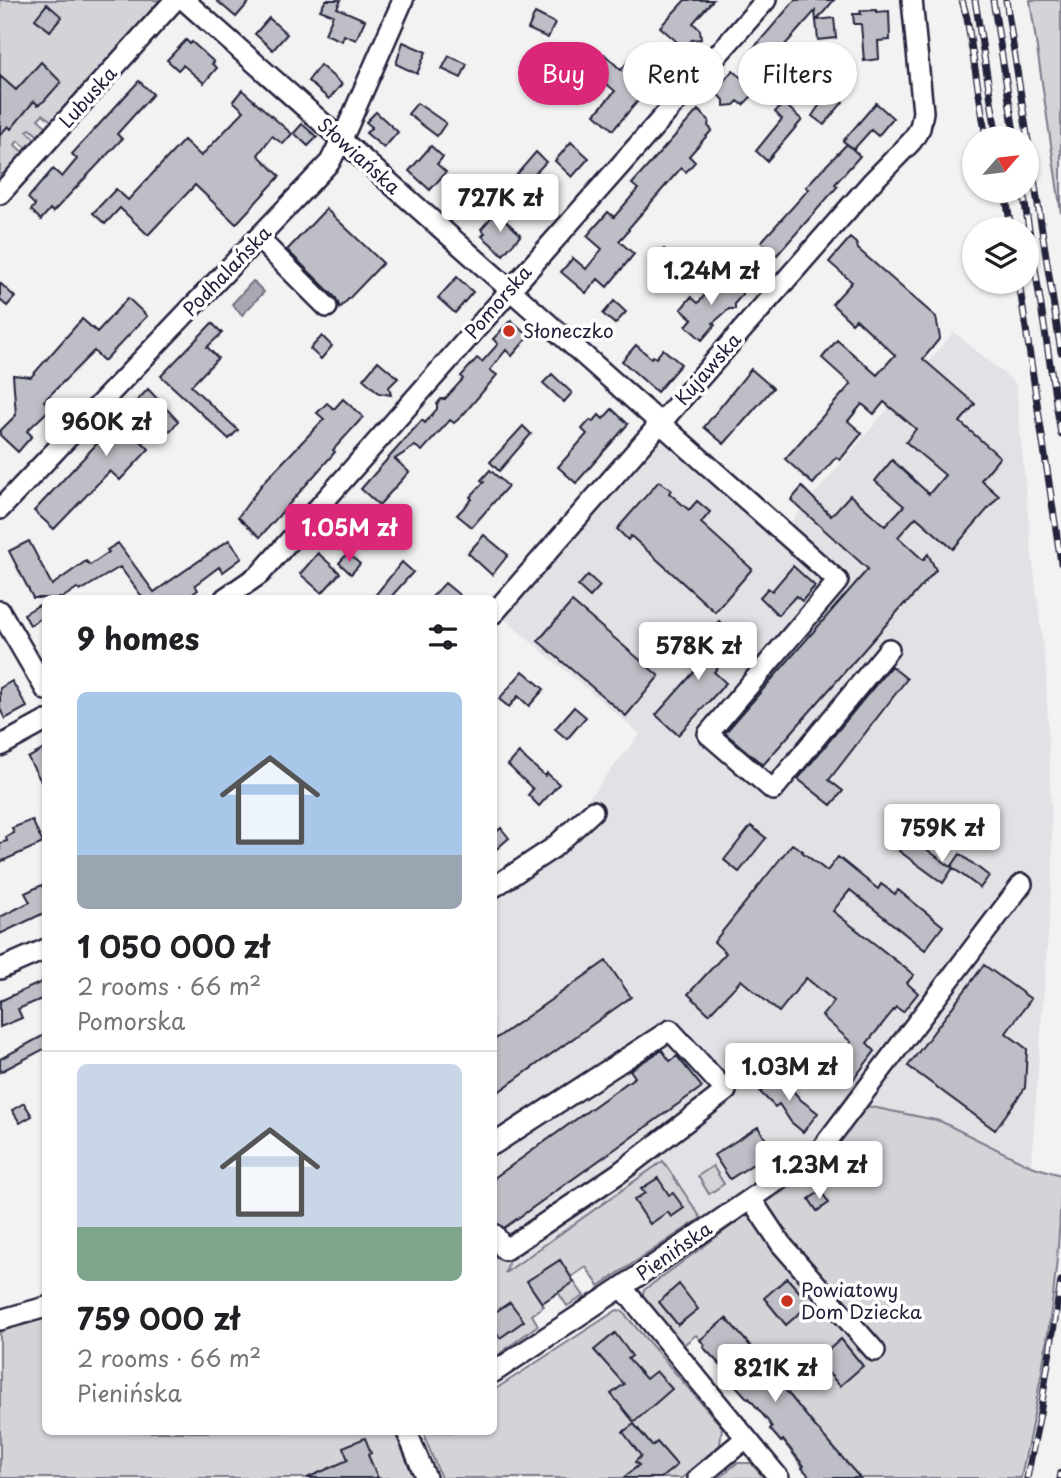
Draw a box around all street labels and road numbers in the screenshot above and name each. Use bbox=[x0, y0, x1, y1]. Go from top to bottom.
street label: Lubuska bbox=[52, 59, 123, 133]
street label: Słowiańska bbox=[312, 110, 407, 200]
street label: Podhalańska bbox=[176, 219, 277, 322]
street label: Pomorska bbox=[457, 258, 537, 344]
street label: Kujawska bbox=[668, 326, 747, 411]
street label: Pienińska bbox=[630, 1214, 717, 1286]

